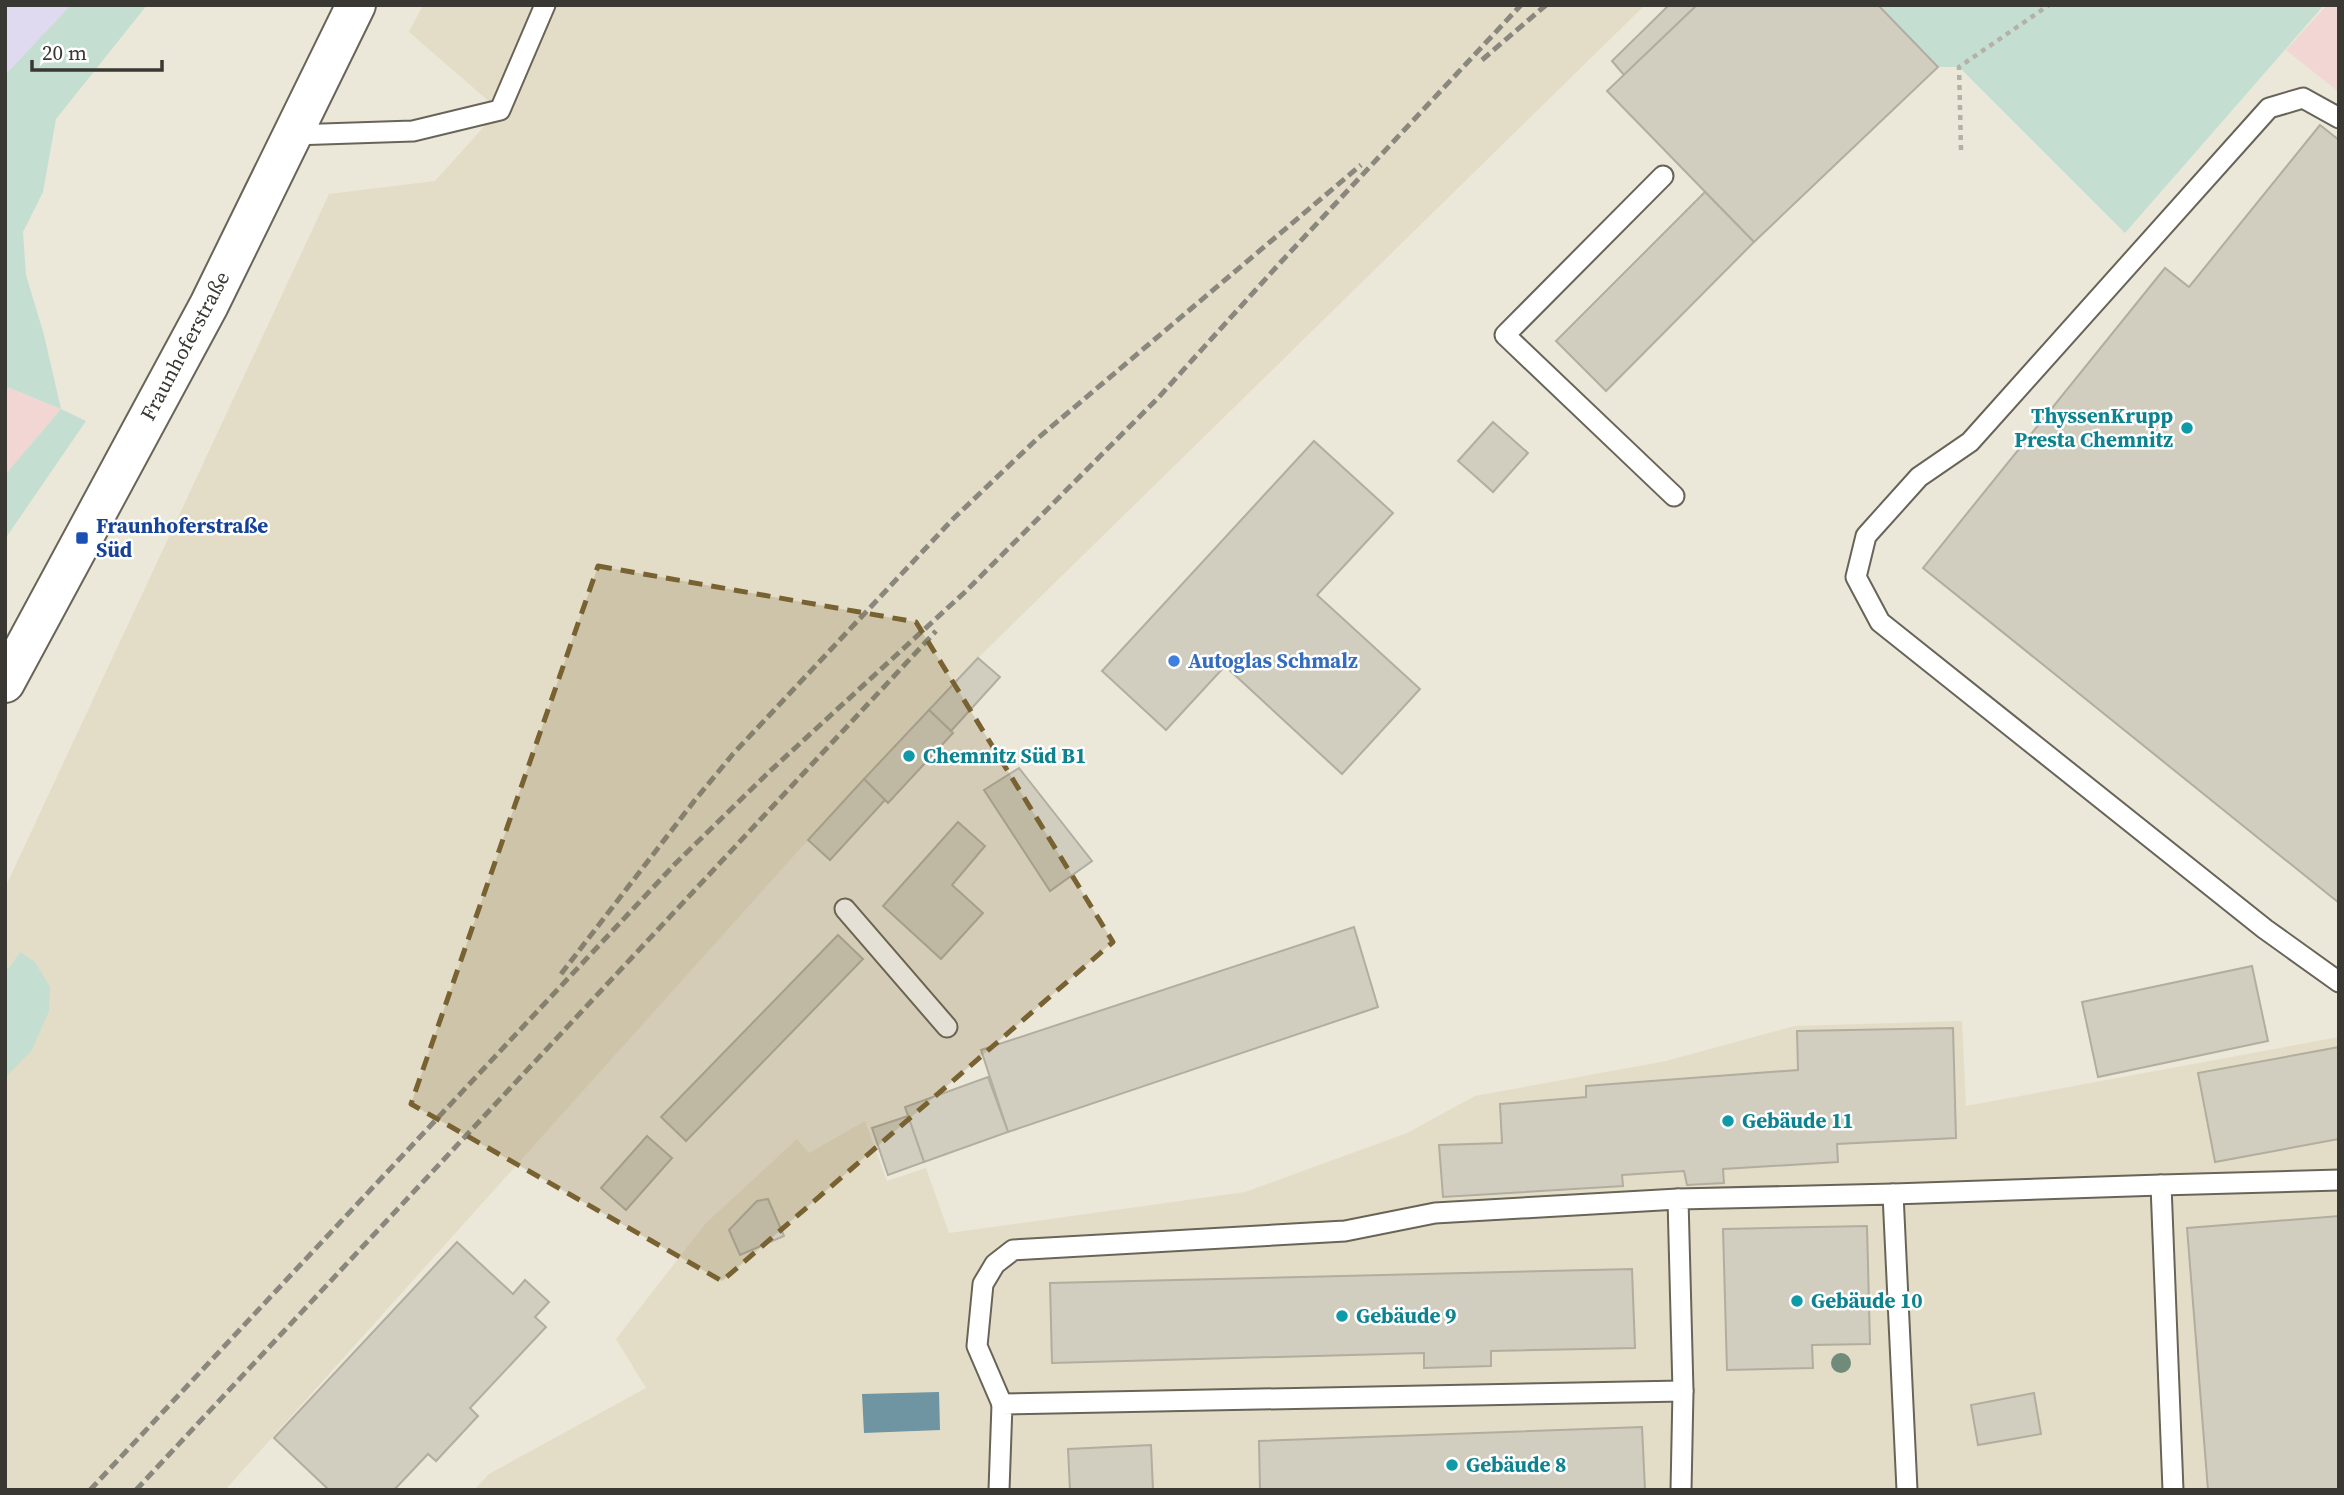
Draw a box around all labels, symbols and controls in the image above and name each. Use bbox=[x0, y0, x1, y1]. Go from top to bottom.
scale bar bbox=[32, 28, 161, 72]
text: 20 m bbox=[42, 38, 87, 67]
street label: Fraunhoferstraße bbox=[133, 266, 236, 425]
place label: ThyssenKrupp Presta Chemnitz bbox=[2014, 401, 2173, 454]
marker: ThyssenKrupp Presta Chemnitz bbox=[2179, 420, 2195, 436]
place label: Fraunhoferstraße Süd bbox=[96, 511, 268, 564]
marker: Fraunhoferstraße Süd bbox=[74, 530, 90, 546]
place label: Autoglas Schmalz bbox=[1188, 646, 1358, 675]
marker: Autoglas Schmalz bbox=[1166, 653, 1182, 669]
place label: Chemnitz Süd B1 bbox=[923, 741, 1086, 770]
marker: Chemnitz Süd B1 bbox=[901, 748, 917, 764]
place label: Gebäude 11 bbox=[1742, 1106, 1854, 1135]
marker: Gebäude 11 bbox=[1720, 1113, 1736, 1129]
place label: Gebäude 10 bbox=[1811, 1286, 1923, 1315]
marker: Gebäude 10 bbox=[1789, 1293, 1805, 1309]
place label: Gebäude 9 bbox=[1356, 1301, 1456, 1330]
marker: Gebäude 9 bbox=[1334, 1308, 1350, 1324]
place label: Gebäude 8 bbox=[1466, 1450, 1566, 1479]
marker: Gebäude 8 bbox=[1444, 1457, 1460, 1473]

